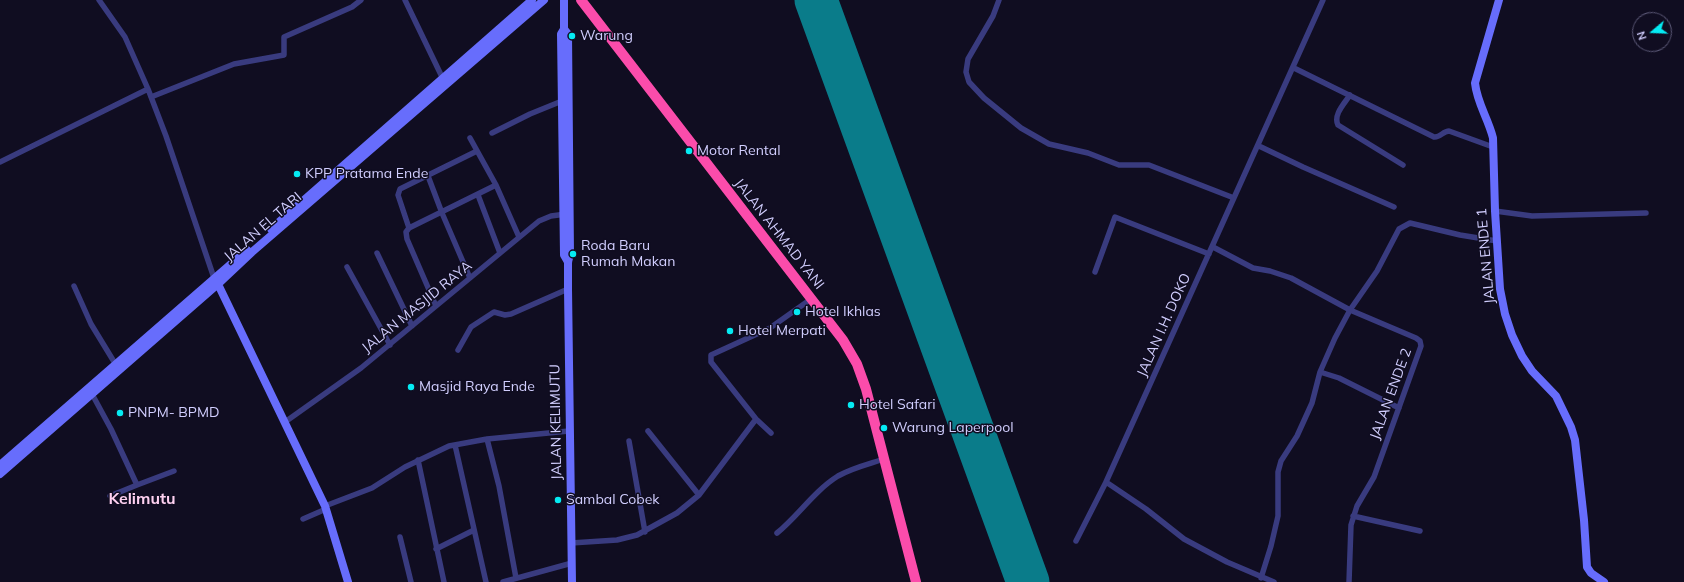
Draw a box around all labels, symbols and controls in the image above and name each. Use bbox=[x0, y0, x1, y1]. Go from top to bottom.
north arrow bbox=[1632, 12, 1672, 52]
place label: Warung bbox=[580, 28, 633, 44]
text: N bbox=[1634, 29, 1650, 42]
marker: Warung bbox=[567, 31, 577, 41]
place label: Motor Rental bbox=[697, 143, 780, 159]
marker: Motor Rental bbox=[684, 146, 694, 156]
place label: KPP Pratama Ende bbox=[305, 166, 428, 182]
marker: KPP Pratama Ende bbox=[292, 169, 302, 179]
street label: JALAN AHMAD YANI bbox=[731, 175, 827, 293]
street label: JALAN EL TARI bbox=[221, 189, 305, 265]
street label: JALAN ENDE 1 bbox=[1473, 207, 1499, 305]
place label: Roda Baru Rumah Makan bbox=[581, 238, 675, 270]
marker: Roda Baru Rumah Makan bbox=[568, 249, 578, 259]
street label: JALAN MASJID RAYA bbox=[359, 257, 475, 357]
street label: JALAN I.H. DOKO bbox=[1134, 271, 1194, 379]
place label: Hotel Ikhlas bbox=[805, 304, 881, 320]
marker: Hotel Ikhlas bbox=[792, 307, 802, 317]
place label: Hotel Merpati bbox=[738, 323, 826, 339]
marker: Hotel Merpati bbox=[725, 326, 735, 336]
street label: JALAN ENDE 2 bbox=[1367, 346, 1415, 442]
street label: JALAN KELIMUTU bbox=[547, 364, 565, 480]
place label: Masjid Raya Ende bbox=[419, 379, 535, 395]
marker: Masjid Raya Ende bbox=[406, 382, 416, 392]
place label: Hotel Safari bbox=[859, 397, 936, 413]
marker: Hotel Safari bbox=[846, 400, 856, 410]
place label: PNPM- BPMD bbox=[128, 405, 219, 421]
marker: PNPM- BPMD bbox=[115, 408, 125, 418]
place label: Warung Laperpool bbox=[892, 420, 1013, 436]
marker: Warung Laperpool bbox=[879, 423, 889, 433]
district label: Kelimutu bbox=[108, 489, 176, 509]
place label: Sambal Cobek bbox=[566, 492, 660, 508]
marker: Sambal Cobek bbox=[553, 495, 563, 505]

